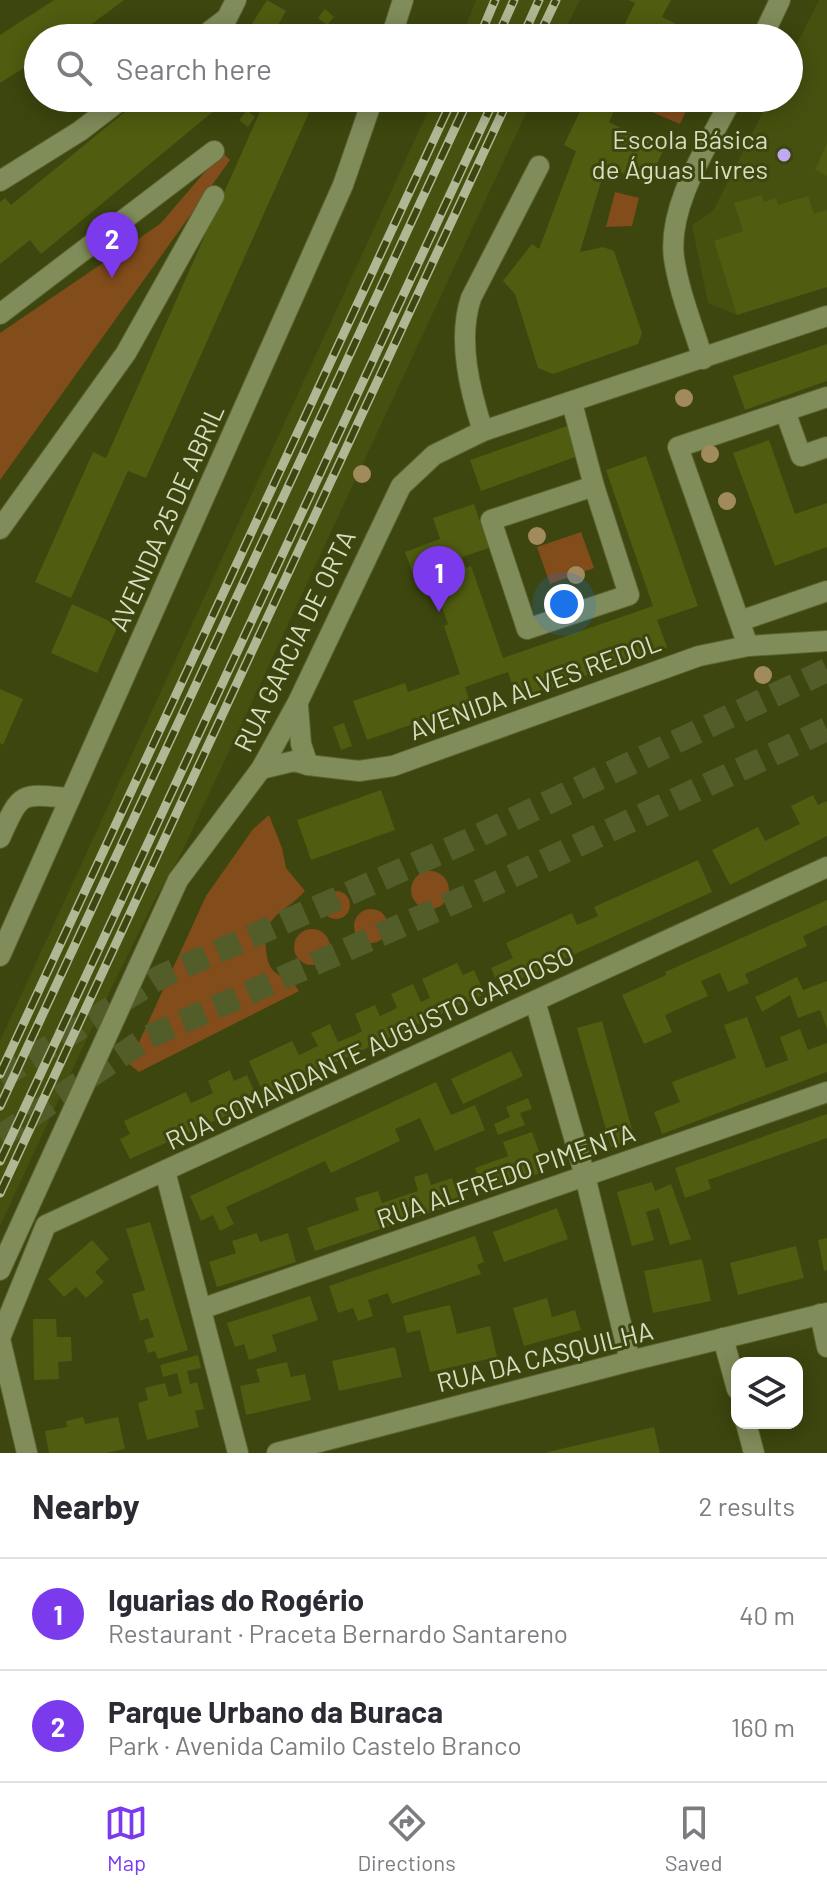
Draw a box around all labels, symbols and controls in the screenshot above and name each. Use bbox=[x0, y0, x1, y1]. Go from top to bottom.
search box bbox=[24, 24, 803, 112]
icon: search bbox=[52, 46, 96, 90]
text: Search here bbox=[116, 50, 272, 86]
place label: Escola Básica de Águas Livres bbox=[591, 123, 768, 184]
marker: Escola Básica de Águas Livres bbox=[775, 146, 793, 164]
pin: 2 bbox=[86, 212, 138, 278]
street label: AVENIDA 25 DE ABRIL bbox=[102, 399, 230, 636]
street label: RUA GARCIA DE ORTA bbox=[226, 524, 361, 756]
pin: 1 bbox=[413, 546, 465, 612]
your location bbox=[544, 584, 584, 624]
street label: AVENIDA ALVES REDOL bbox=[404, 626, 664, 746]
street label: RUA COMANDANTE AUGUSTO CARDOSO bbox=[160, 938, 579, 1155]
street label: RUA ALFREDO PIMENTA bbox=[372, 1116, 639, 1233]
street label: RUA DA CASQUILHA bbox=[433, 1314, 656, 1397]
map controls bbox=[731, 1357, 803, 1429]
button: layers bbox=[731, 1357, 803, 1429]
text: Nearby bbox=[32, 1485, 140, 1526]
text: 2 results bbox=[699, 1490, 795, 1521]
text: Iguarias do Rogério bbox=[108, 1581, 364, 1617]
text: 1 bbox=[53, 1599, 63, 1630]
text: 40 m bbox=[739, 1599, 795, 1630]
text: Restaurant · Praceta Bernardo Santareno bbox=[108, 1617, 568, 1648]
text: Parque Urbano da Buraca bbox=[108, 1693, 443, 1729]
text: 2 bbox=[51, 1711, 65, 1742]
text: 160 m bbox=[731, 1711, 795, 1742]
text: Park · Avenida Camilo Castelo Branco bbox=[108, 1729, 522, 1760]
tab: Map bbox=[104, 1801, 148, 1875]
tab: Directions bbox=[357, 1801, 456, 1875]
tab: Saved bbox=[665, 1801, 722, 1875]

